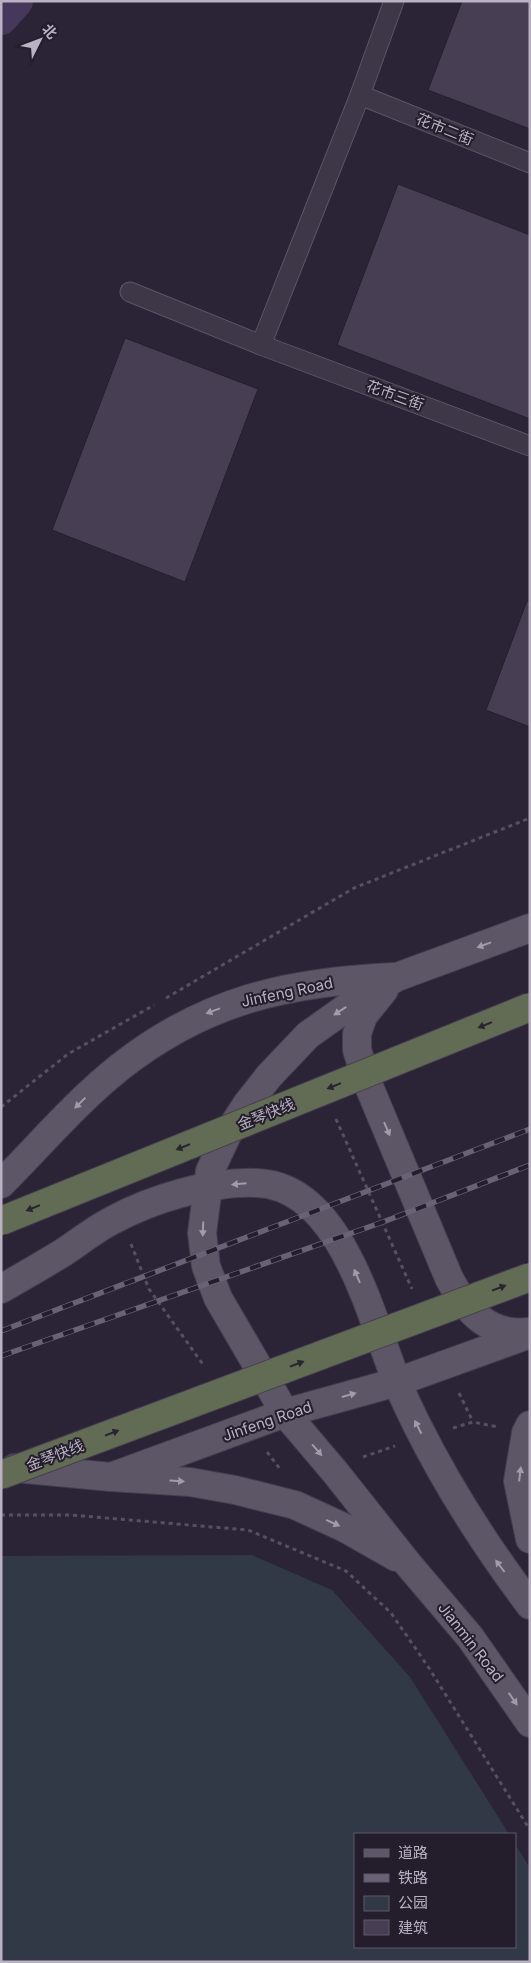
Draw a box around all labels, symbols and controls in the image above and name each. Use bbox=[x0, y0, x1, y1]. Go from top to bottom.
north arrow bbox=[15, 15, 65, 65]
text: 北 bbox=[39, 20, 61, 42]
street label: 花市二街 bbox=[414, 109, 476, 149]
street label: 花市三街 bbox=[364, 376, 426, 414]
one-way arrow bbox=[476, 941, 491, 949]
street label: Jinfeng Road bbox=[239, 973, 335, 1011]
one-way arrow bbox=[334, 1006, 347, 1016]
one-way arrow bbox=[205, 1007, 220, 1015]
one-way arrow bbox=[477, 1022, 492, 1029]
one-way arrow bbox=[326, 1082, 341, 1090]
street label: 金琴快线 bbox=[235, 1094, 297, 1134]
one-way arrow bbox=[75, 1097, 87, 1109]
one-way arrow bbox=[383, 1122, 391, 1136]
one-way arrow bbox=[175, 1143, 190, 1151]
one-way arrow bbox=[230, 1181, 246, 1189]
one-way arrow bbox=[25, 1204, 40, 1212]
one-way arrow bbox=[198, 1221, 206, 1237]
one-way arrow bbox=[353, 1269, 361, 1283]
one-way arrow bbox=[491, 1284, 506, 1291]
one-way arrow bbox=[290, 1360, 305, 1367]
one-way arrow bbox=[341, 1391, 356, 1399]
street label: Jinfeng Road bbox=[220, 1397, 314, 1445]
one-way arrow bbox=[414, 1419, 422, 1434]
one-way arrow bbox=[105, 1429, 120, 1436]
street label: 金琴快线 bbox=[24, 1435, 86, 1475]
one-way arrow bbox=[311, 1444, 322, 1457]
one-way arrow bbox=[516, 1466, 524, 1482]
one-way arrow bbox=[169, 1478, 185, 1486]
one-way arrow bbox=[326, 1519, 340, 1527]
one-way arrow bbox=[495, 1560, 506, 1573]
street label: Jianmin Road bbox=[434, 1599, 508, 1685]
one-way arrow bbox=[508, 1692, 518, 1706]
legend bbox=[354, 1833, 516, 1948]
text: 道路 bbox=[398, 1843, 428, 1862]
text: 铁路 bbox=[398, 1868, 428, 1887]
text: 公园 bbox=[398, 1893, 428, 1912]
text: 建筑 bbox=[398, 1918, 428, 1937]

